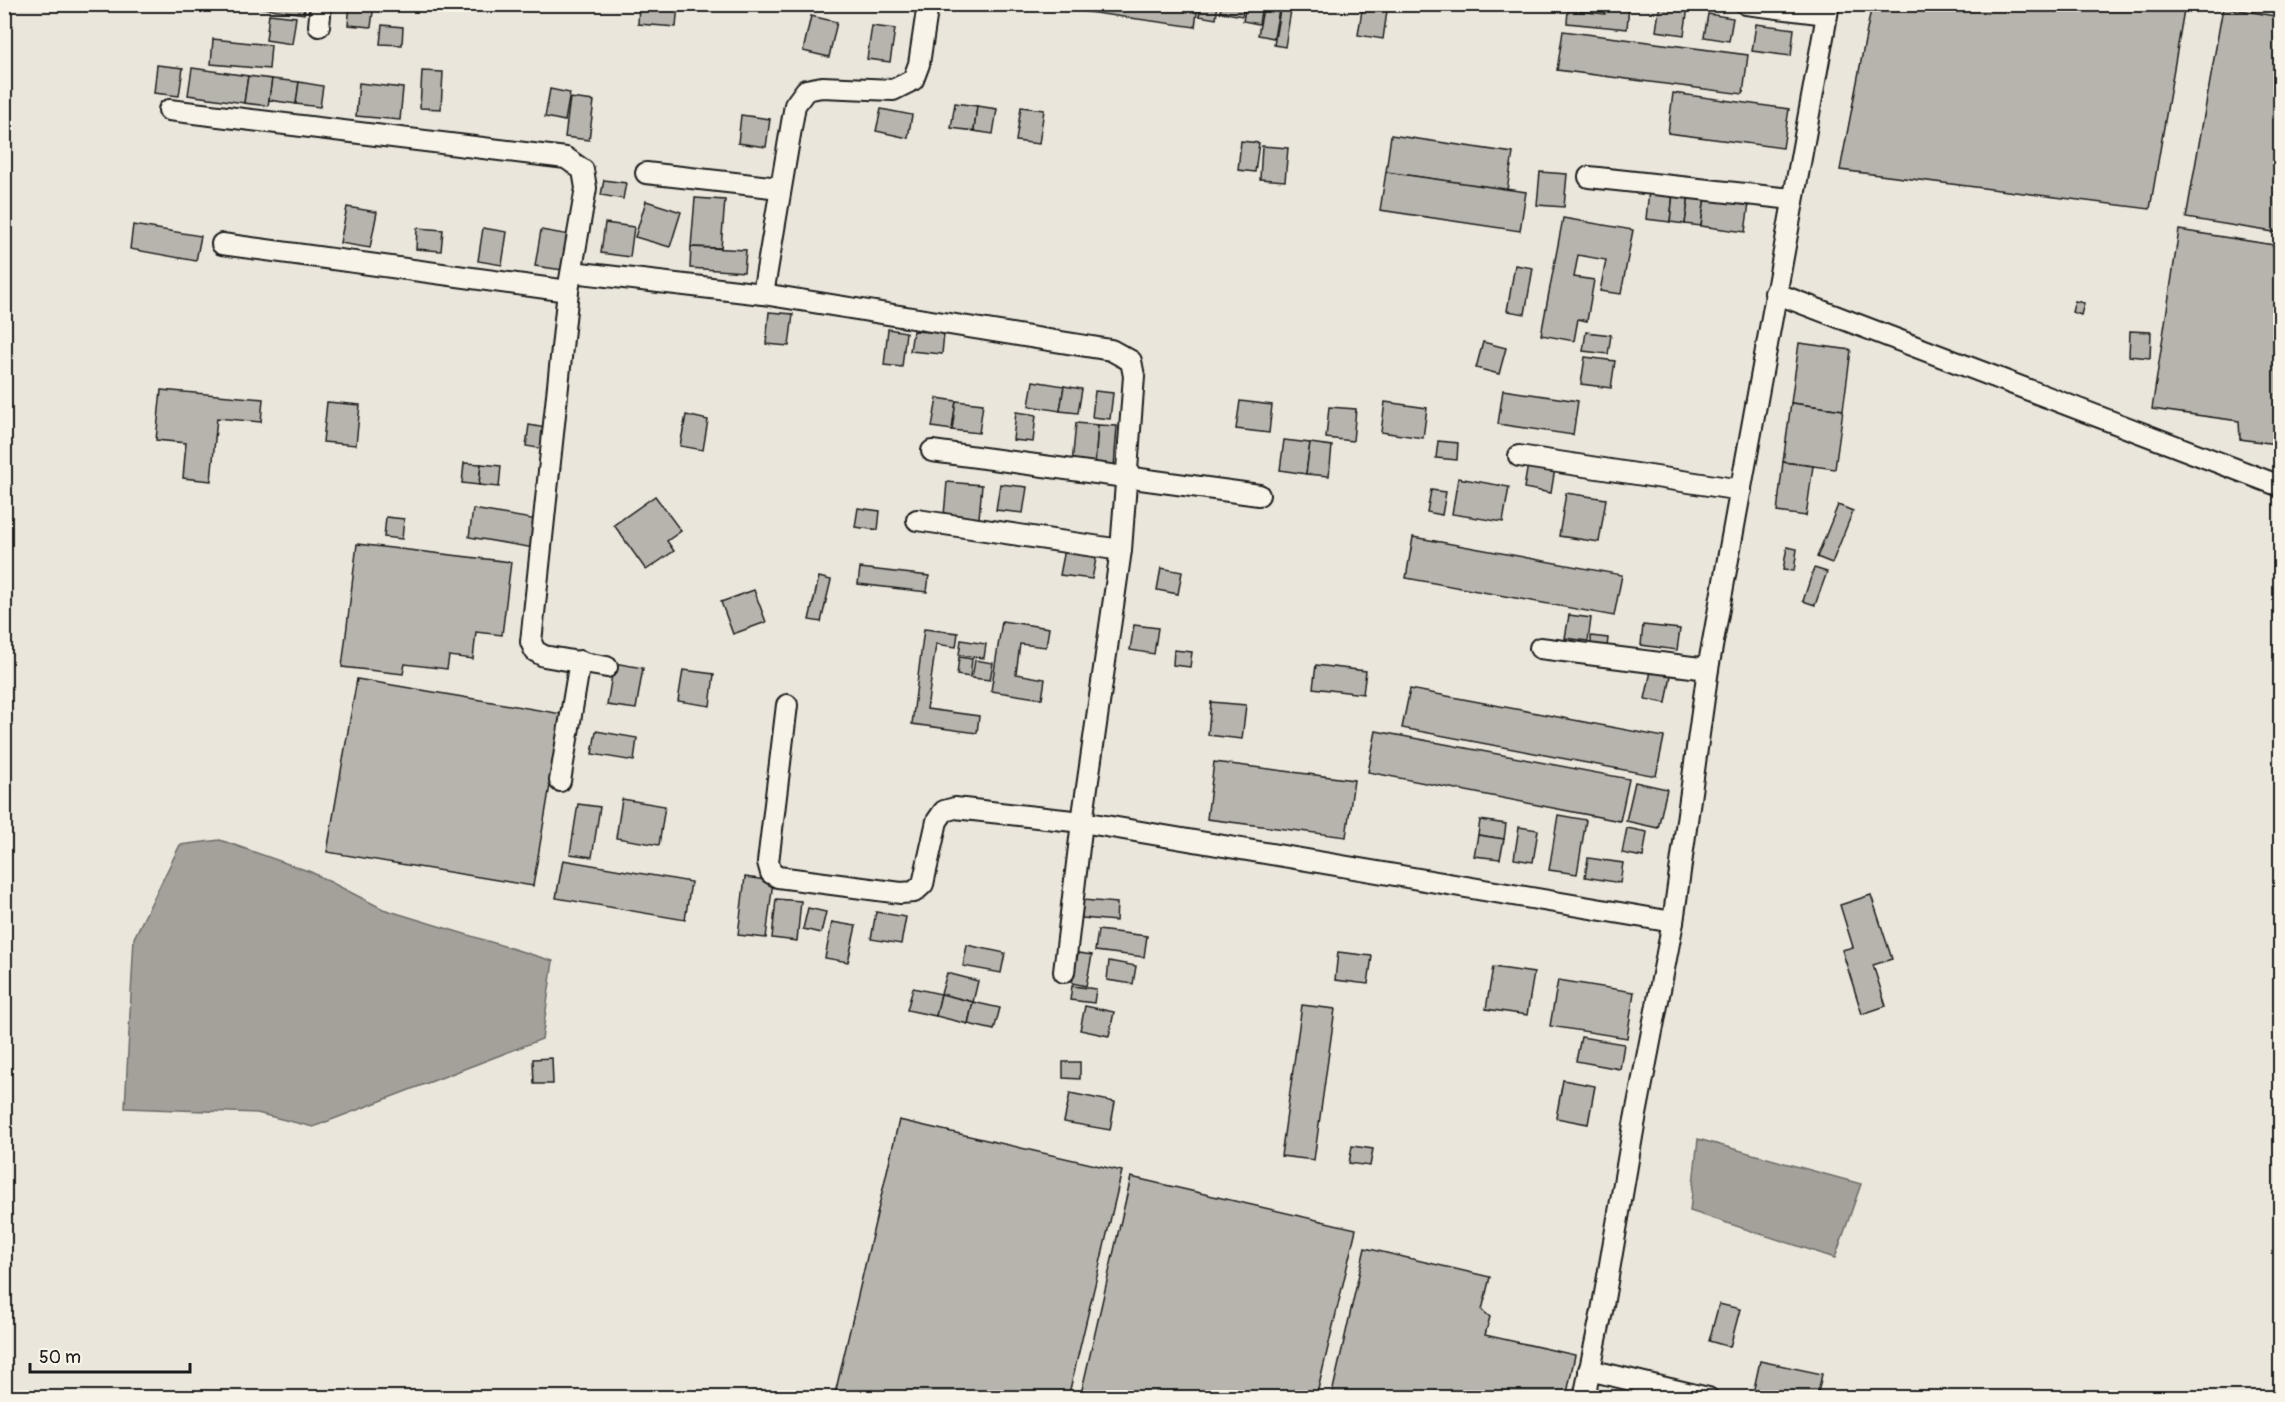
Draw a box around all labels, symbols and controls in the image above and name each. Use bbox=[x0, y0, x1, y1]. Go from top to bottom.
scale bar bbox=[30, 1336, 190, 1374]
text: 50 m bbox=[39, 1346, 81, 1369]

